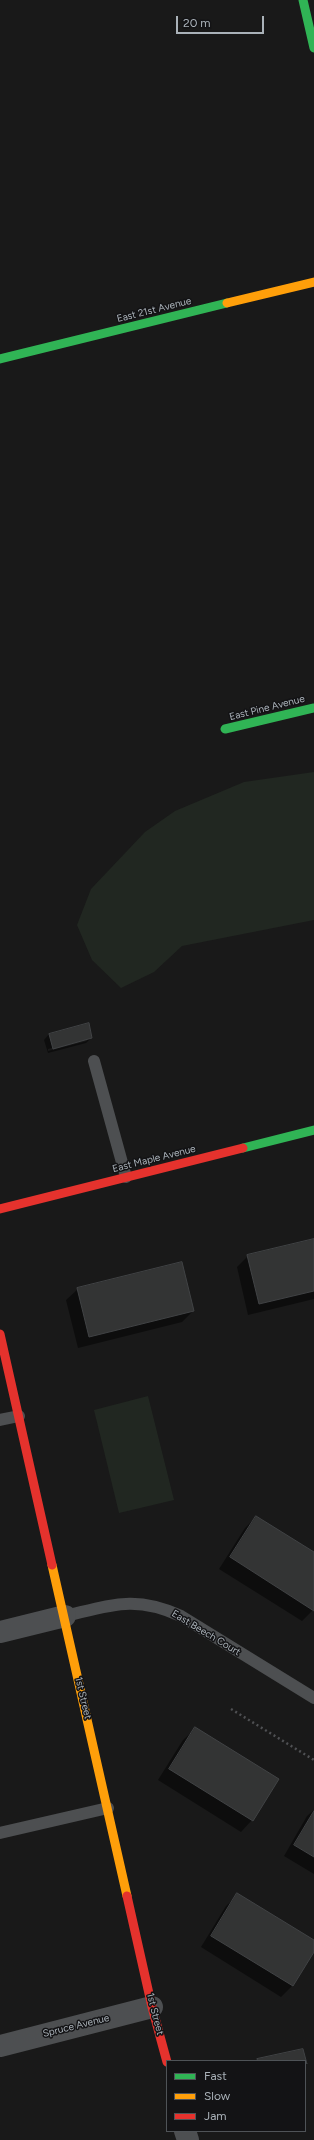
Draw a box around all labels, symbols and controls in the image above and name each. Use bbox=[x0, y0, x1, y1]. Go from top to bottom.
scale bar bbox=[178, 8, 266, 34]
text: 20 m bbox=[183, 16, 211, 30]
street label: East 21st Avenue bbox=[115, 295, 193, 325]
street label: East Pine Avenue bbox=[228, 693, 306, 723]
street label: East Maple Avenue bbox=[111, 1143, 197, 1175]
street label: East Beech Court bbox=[169, 1608, 243, 1658]
street label: 1st Street bbox=[72, 1676, 94, 1720]
street label: 1st Street bbox=[144, 1992, 166, 2036]
street label: Spruce Avenue bbox=[41, 2012, 111, 2040]
legend bbox=[166, 2060, 306, 2132]
text: Fast bbox=[204, 2069, 227, 2083]
text: Slow bbox=[204, 2089, 230, 2103]
text: Jam bbox=[204, 2109, 227, 2123]

